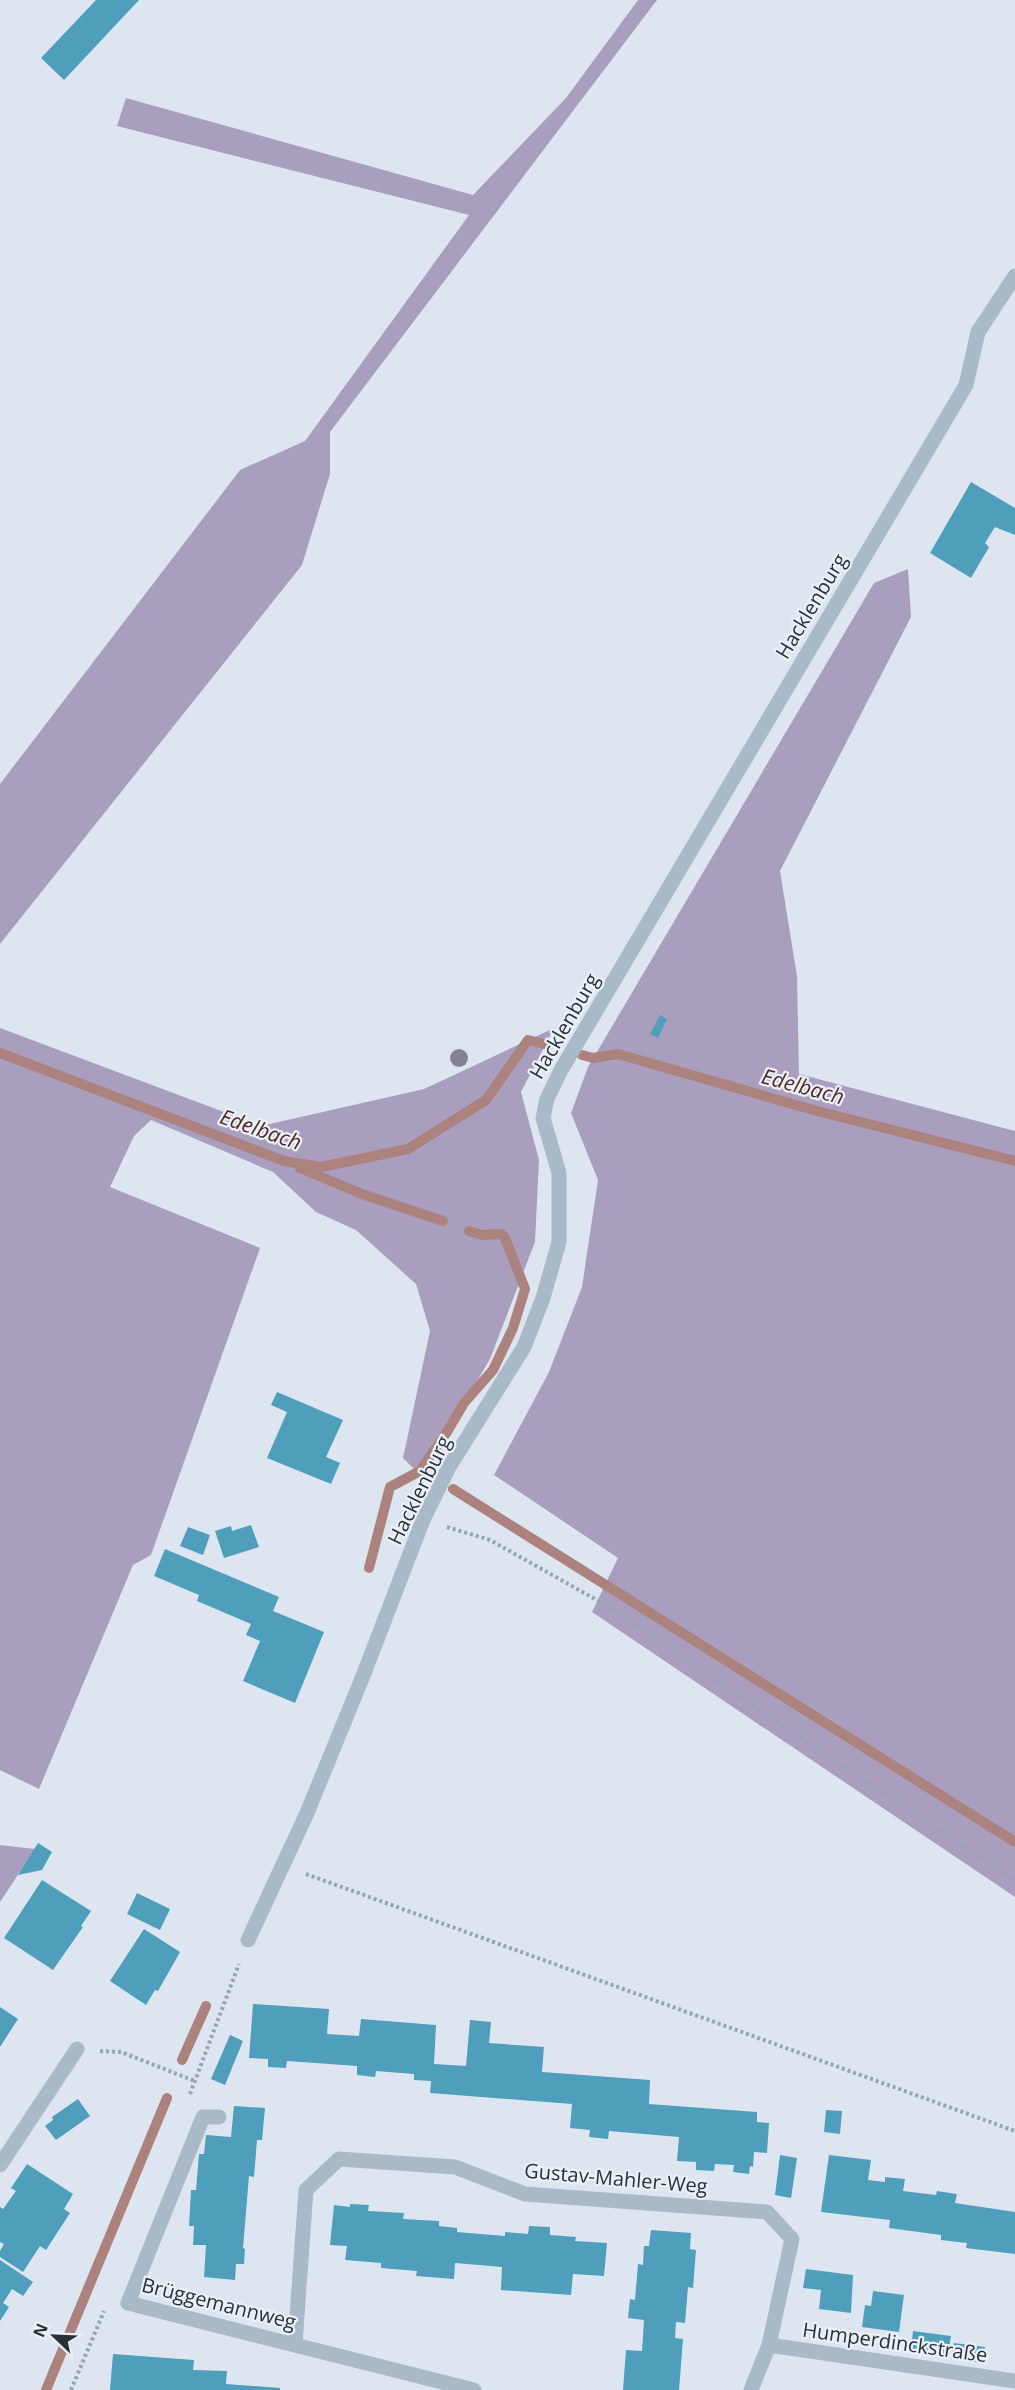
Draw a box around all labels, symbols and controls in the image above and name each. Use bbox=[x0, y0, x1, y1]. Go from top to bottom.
street label: Hacklenburg bbox=[769, 548, 853, 664]
street label: Hacklenburg bbox=[523, 968, 605, 1084]
water label: Edelbach bbox=[759, 1062, 847, 1110]
water label: Edelbach bbox=[217, 1102, 305, 1156]
street label: Hacklenburg bbox=[381, 1431, 457, 1549]
street label: Gustav-Mahler-Weg bbox=[523, 2157, 709, 2199]
street label: Brüggemannweg bbox=[139, 2271, 299, 2335]
north arrow bbox=[24, 2306, 84, 2366]
street label: Humperdinckstraße bbox=[801, 2316, 989, 2368]
text: N bbox=[28, 2320, 53, 2340]

